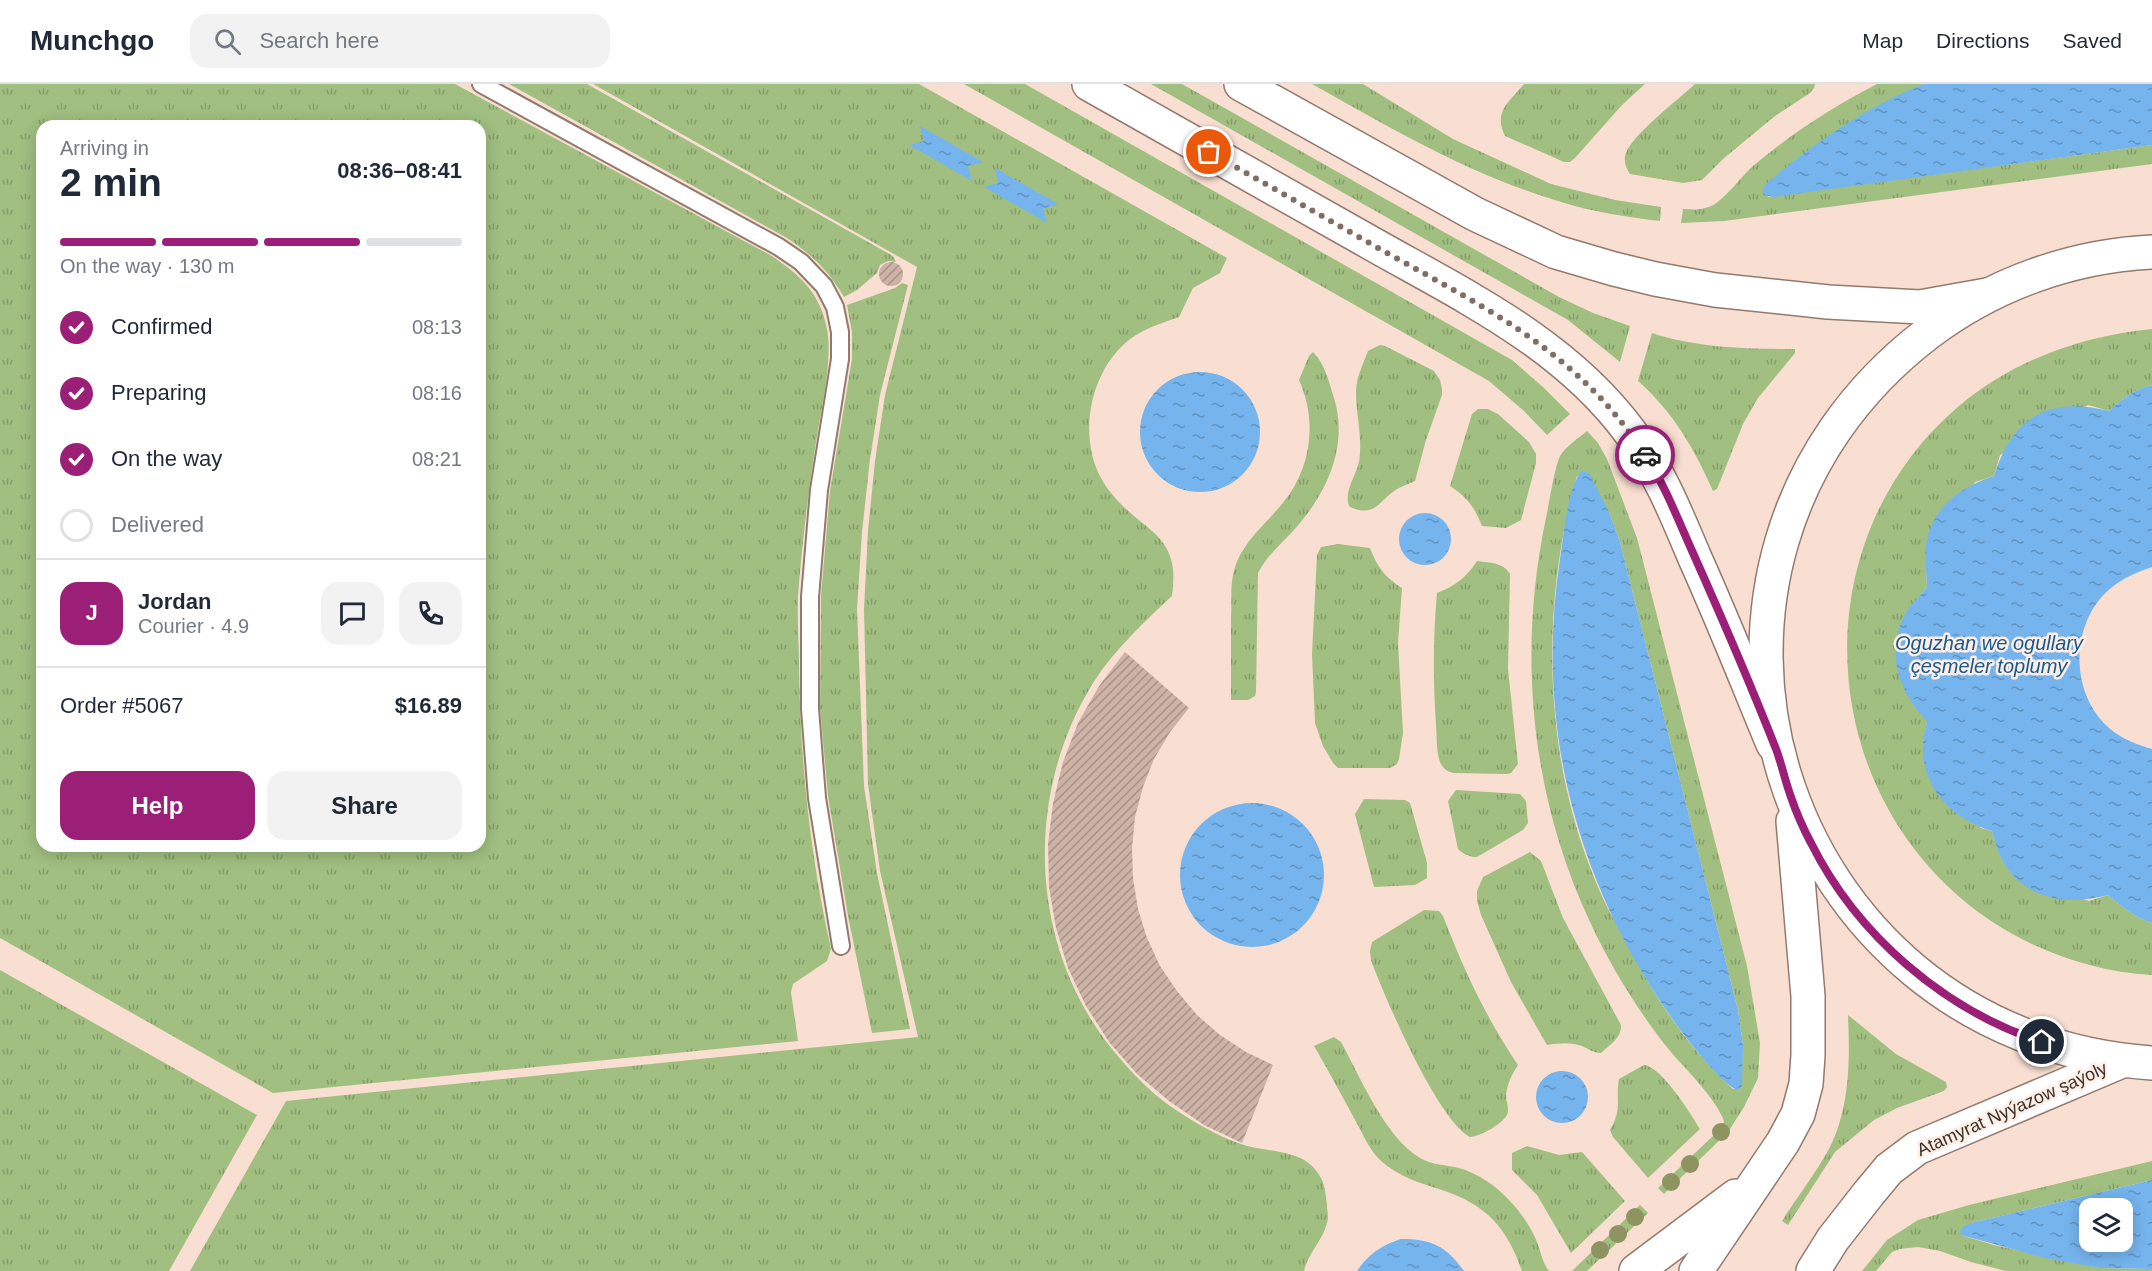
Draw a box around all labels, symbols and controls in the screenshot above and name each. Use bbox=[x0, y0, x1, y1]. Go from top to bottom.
search box bbox=[190, 14, 610, 68]
text: Munchgo bbox=[30, 25, 154, 56]
icon: search bbox=[211, 25, 244, 58]
text: Search here bbox=[259, 28, 379, 53]
text: Map bbox=[1862, 29, 1903, 52]
text: Directions bbox=[1936, 29, 2029, 52]
text: Saved bbox=[2062, 29, 2122, 52]
pin bbox=[1183, 126, 1234, 177]
icon: bag bbox=[1192, 135, 1225, 168]
text: Arriving in bbox=[60, 137, 149, 159]
text: 08:36–08:41 bbox=[337, 158, 462, 183]
text: 2 min bbox=[60, 161, 162, 204]
text: On the way · 130 m bbox=[60, 255, 235, 277]
icon: check bbox=[60, 311, 93, 344]
text: Confirmed bbox=[111, 314, 212, 339]
text: 08:13 bbox=[412, 316, 462, 338]
icon: check bbox=[60, 377, 93, 410]
text: Preparing bbox=[111, 380, 206, 405]
text: 08:16 bbox=[412, 382, 462, 404]
courier bbox=[1615, 425, 1675, 485]
icon: car bbox=[1629, 439, 1662, 472]
icon: check bbox=[60, 443, 93, 476]
text: On the way bbox=[111, 446, 222, 471]
text: 08:21 bbox=[412, 448, 462, 470]
text: Delivered bbox=[111, 512, 204, 537]
button: chat bbox=[321, 582, 384, 645]
button: phone bbox=[399, 582, 462, 645]
text: Jordan bbox=[138, 589, 211, 614]
text: J bbox=[85, 600, 98, 625]
text: Courier · 4.9 bbox=[138, 615, 249, 637]
water label: Oguzhan we ogullary çeşmeler toplumy bbox=[1895, 632, 2084, 677]
text: Order #5067 bbox=[60, 693, 184, 718]
text: $16.89 bbox=[395, 693, 462, 718]
button: Help bbox=[60, 771, 255, 840]
button: Share bbox=[267, 771, 462, 840]
pin bbox=[2016, 1016, 2067, 1067]
icon: home bbox=[2025, 1025, 2058, 1058]
street label: Atamyrat Nyýazow şaýoly bbox=[1914, 1058, 2110, 1160]
map controls bbox=[2079, 1198, 2133, 1252]
button: layers bbox=[2079, 1198, 2133, 1252]

